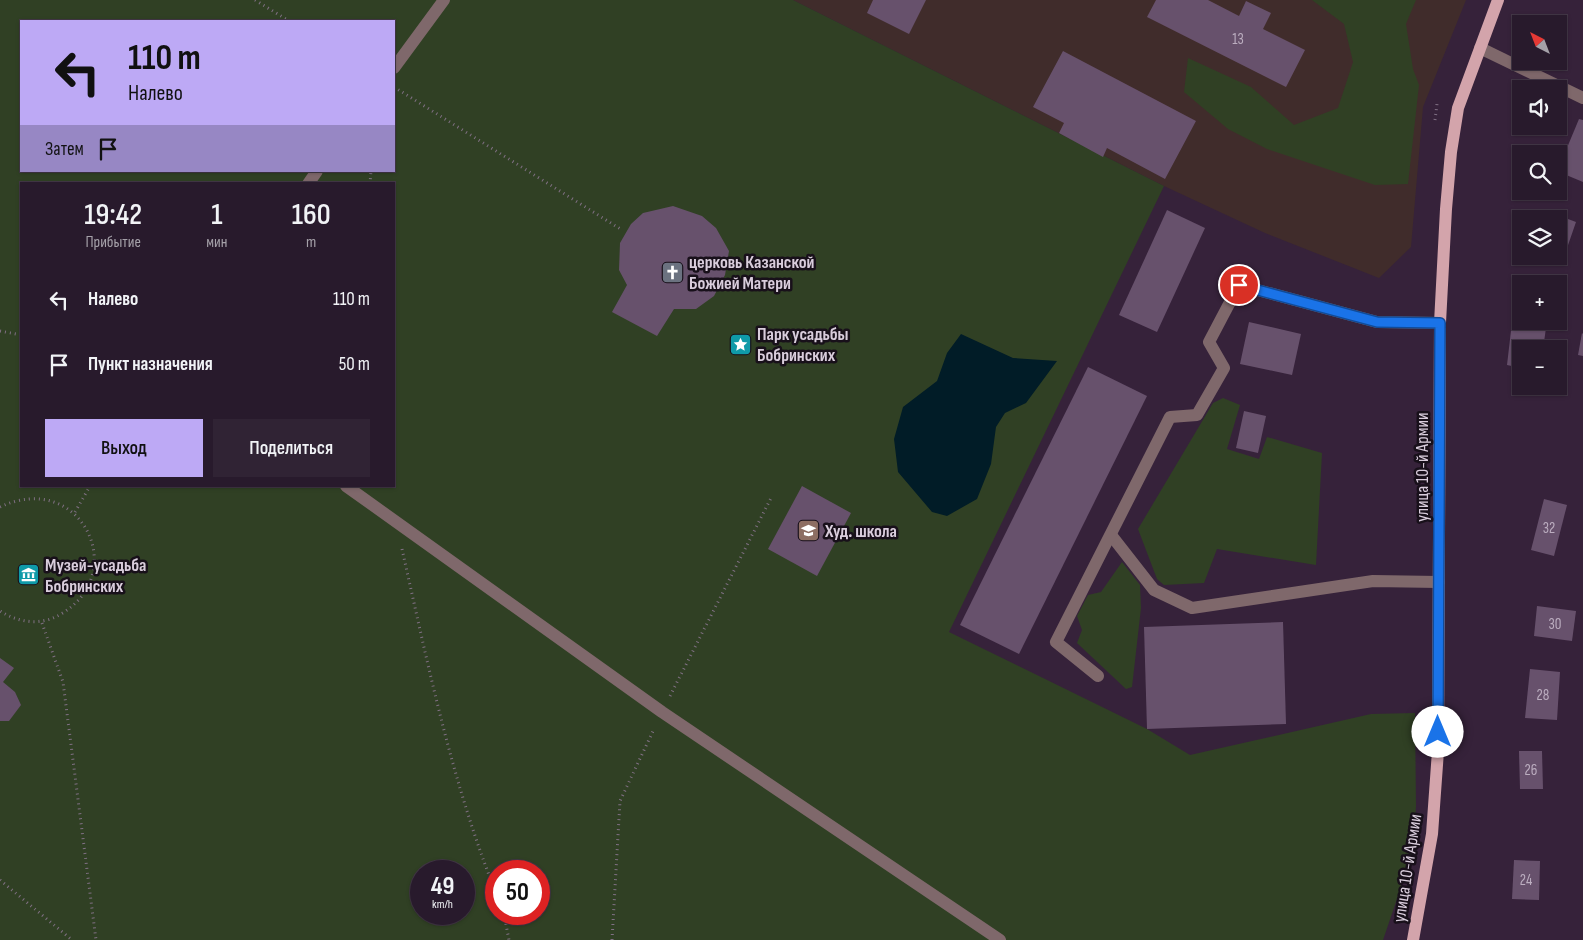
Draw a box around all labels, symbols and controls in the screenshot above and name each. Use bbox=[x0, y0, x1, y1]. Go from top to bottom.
north arrow bbox=[1512, 15, 1568, 70]
map controls bbox=[1512, 15, 1567, 395]
house number: 13 bbox=[1232, 30, 1244, 49]
text: 110 m bbox=[128, 37, 201, 80]
icon: left bbox=[45, 40, 110, 105]
text: Налево bbox=[128, 80, 183, 107]
button: sound bbox=[1512, 80, 1567, 135]
icon: arrive bbox=[94, 135, 122, 163]
text: Затем bbox=[45, 138, 84, 161]
button: search bbox=[1512, 145, 1567, 200]
text: 19:42 bbox=[84, 197, 142, 233]
text: 1 bbox=[211, 197, 222, 233]
text: 160 bbox=[292, 197, 331, 233]
button: layers bbox=[1512, 210, 1567, 265]
text: Прибытие bbox=[85, 233, 141, 252]
text: мин bbox=[206, 233, 227, 252]
text: m bbox=[306, 233, 316, 252]
place label: церковь Казанской Божией Матери bbox=[689, 252, 815, 294]
church icon: церковь Казанской Божией Матери bbox=[661, 260, 685, 284]
pin bbox=[1218, 264, 1260, 306]
icon: arrive bbox=[1225, 271, 1253, 299]
button: + bbox=[1512, 275, 1567, 330]
icon: left bbox=[45, 286, 73, 314]
text: Налево bbox=[88, 288, 138, 311]
text: 110 m bbox=[333, 288, 370, 311]
place label: Парк усадьбы Бобринских bbox=[757, 324, 849, 366]
place icon: Парк усадьбы Бобринских bbox=[729, 332, 753, 356]
button: − bbox=[1512, 340, 1567, 395]
icon: arrive bbox=[45, 351, 73, 379]
text: Пункт назначения bbox=[88, 353, 213, 376]
text: 50 m bbox=[339, 353, 370, 376]
street label: улица 10-й Армии bbox=[1412, 412, 1433, 522]
button: Выход bbox=[45, 419, 203, 477]
button: Поделиться bbox=[213, 419, 370, 477]
school or university icon: Худ. школа bbox=[797, 519, 821, 543]
house number: 32 bbox=[1543, 519, 1555, 538]
place label: Худ. школа bbox=[824, 521, 897, 542]
place label: Музей-усадьба Бобринских bbox=[45, 555, 146, 597]
museum icon: Музей-усадьба Бобринских bbox=[17, 563, 41, 587]
house number: 30 bbox=[1549, 615, 1561, 634]
house number: 28 bbox=[1537, 686, 1549, 705]
position arrow bbox=[1411, 705, 1463, 757]
house number: 26 bbox=[1525, 761, 1537, 780]
street label: улица 10-й Армии bbox=[1389, 812, 1426, 924]
speed limit sign: 50 bbox=[485, 860, 550, 925]
text: 49 bbox=[431, 871, 454, 902]
house number: 24 bbox=[1520, 871, 1532, 890]
text: km/h bbox=[432, 897, 453, 912]

